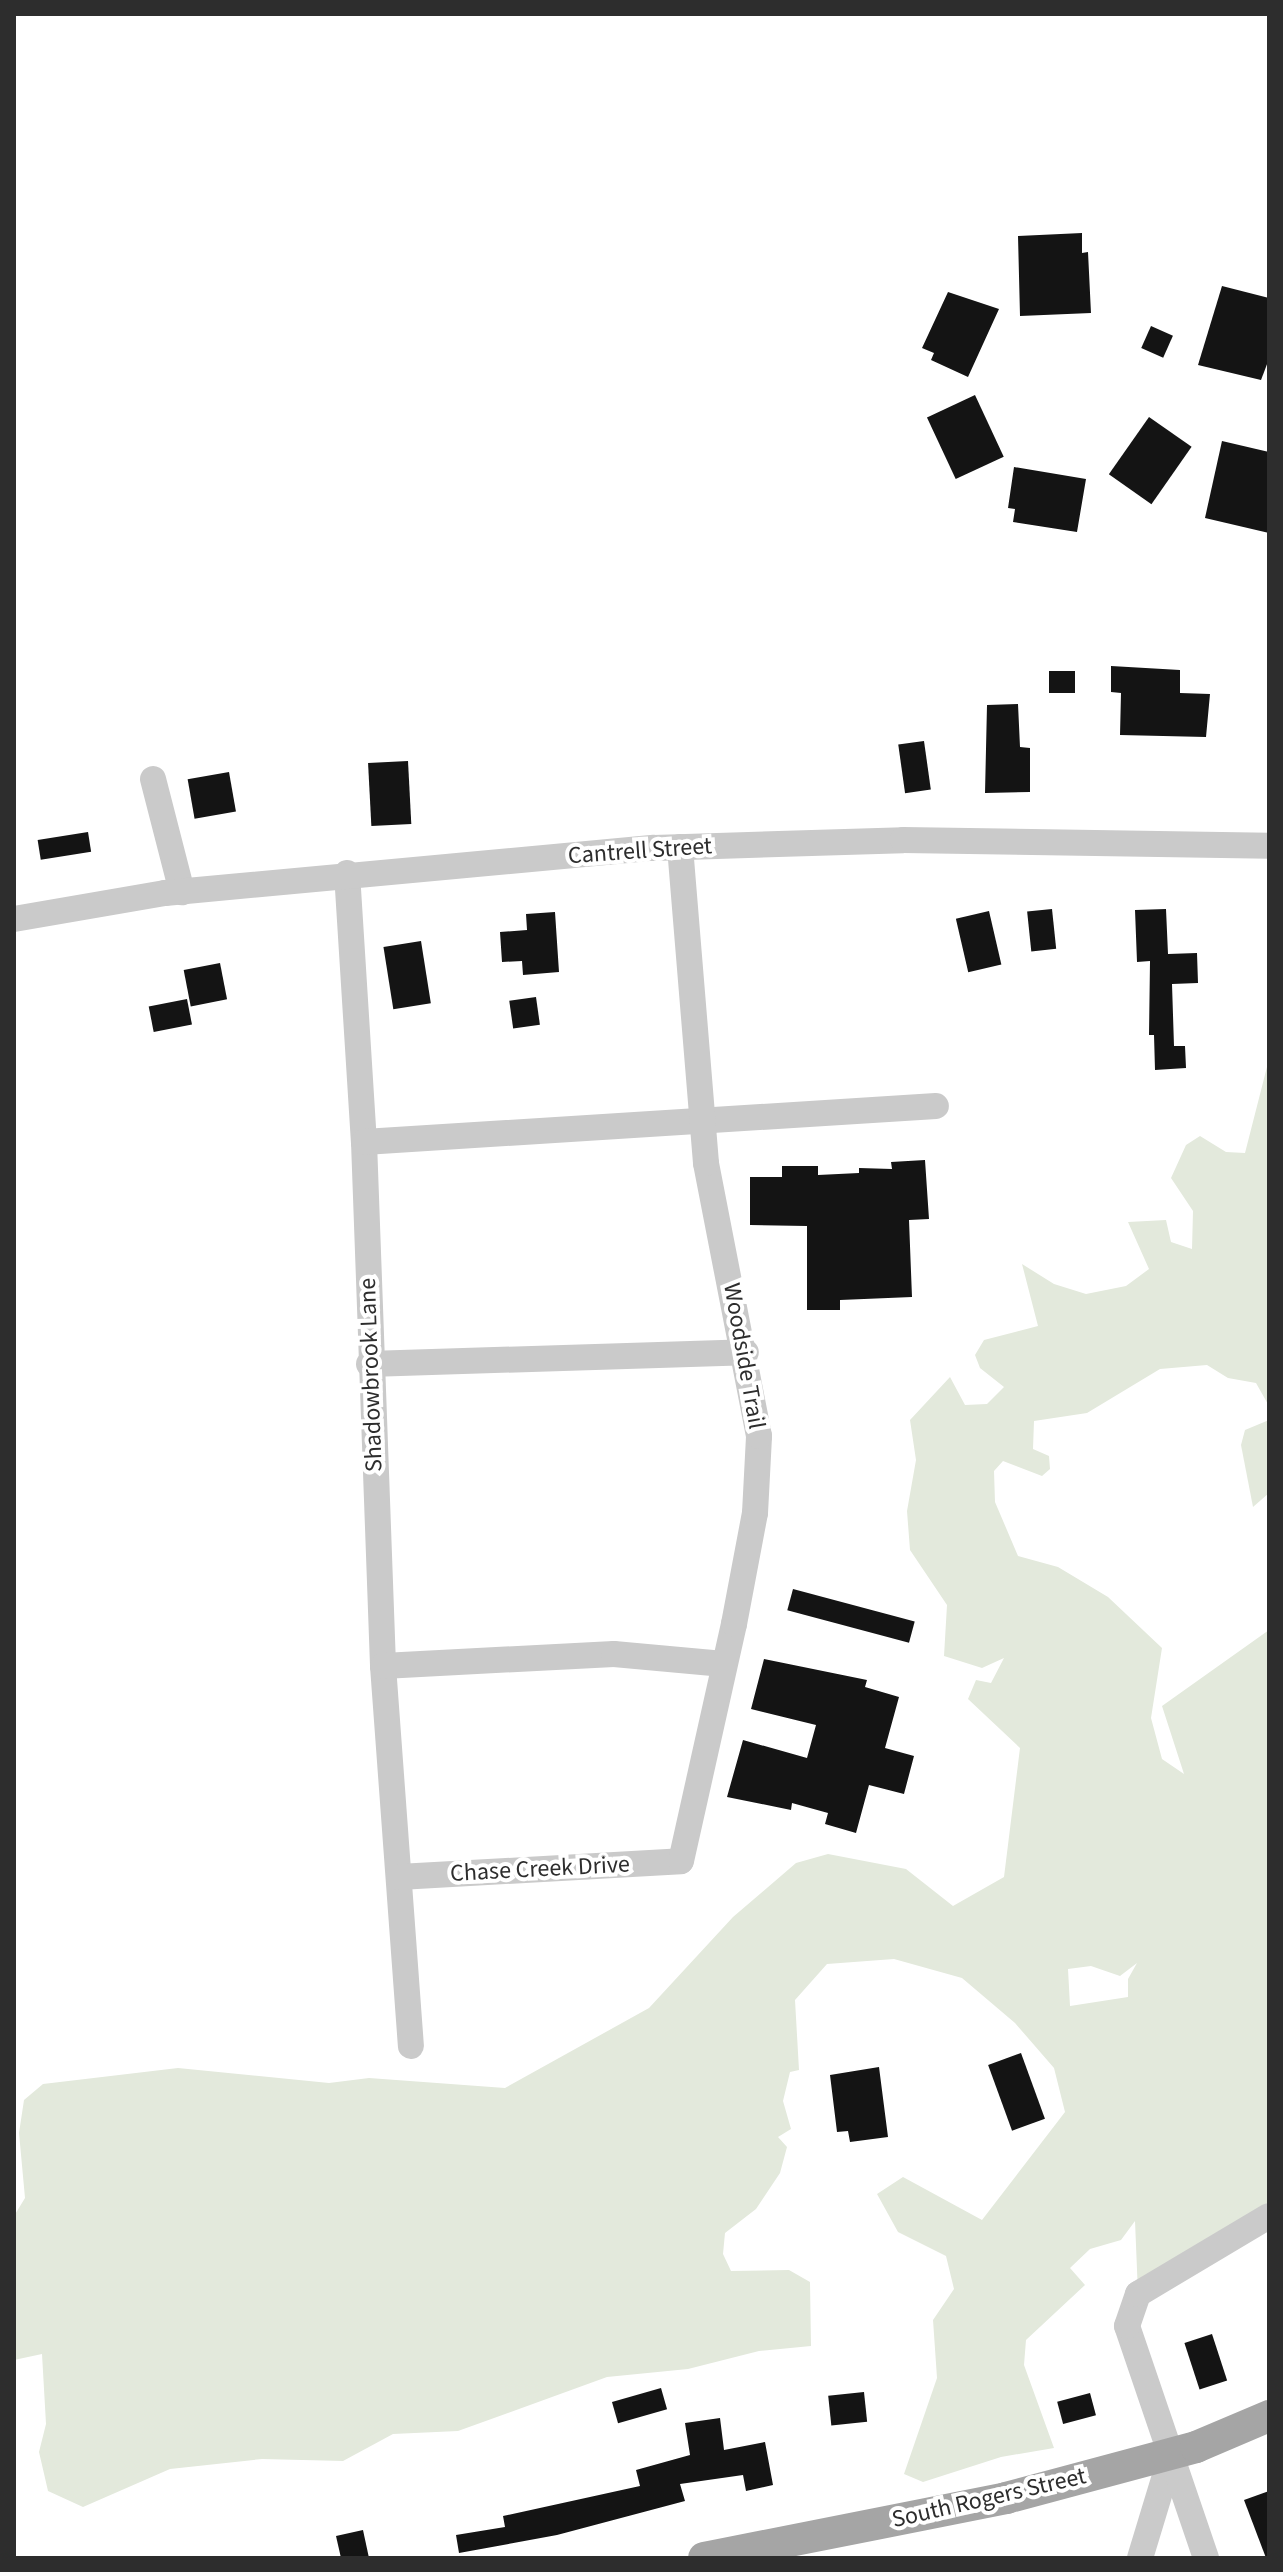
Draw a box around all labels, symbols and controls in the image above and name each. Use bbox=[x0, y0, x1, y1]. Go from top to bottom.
street label: Cantrell Street bbox=[567, 832, 713, 870]
street label: Shadowbrook Lane bbox=[353, 1277, 389, 1473]
street label: Woodside Trail bbox=[717, 1281, 771, 1431]
street label: Chase Creek Drive bbox=[449, 1850, 631, 1888]
street label: South Rogers Street bbox=[889, 2462, 1089, 2534]

